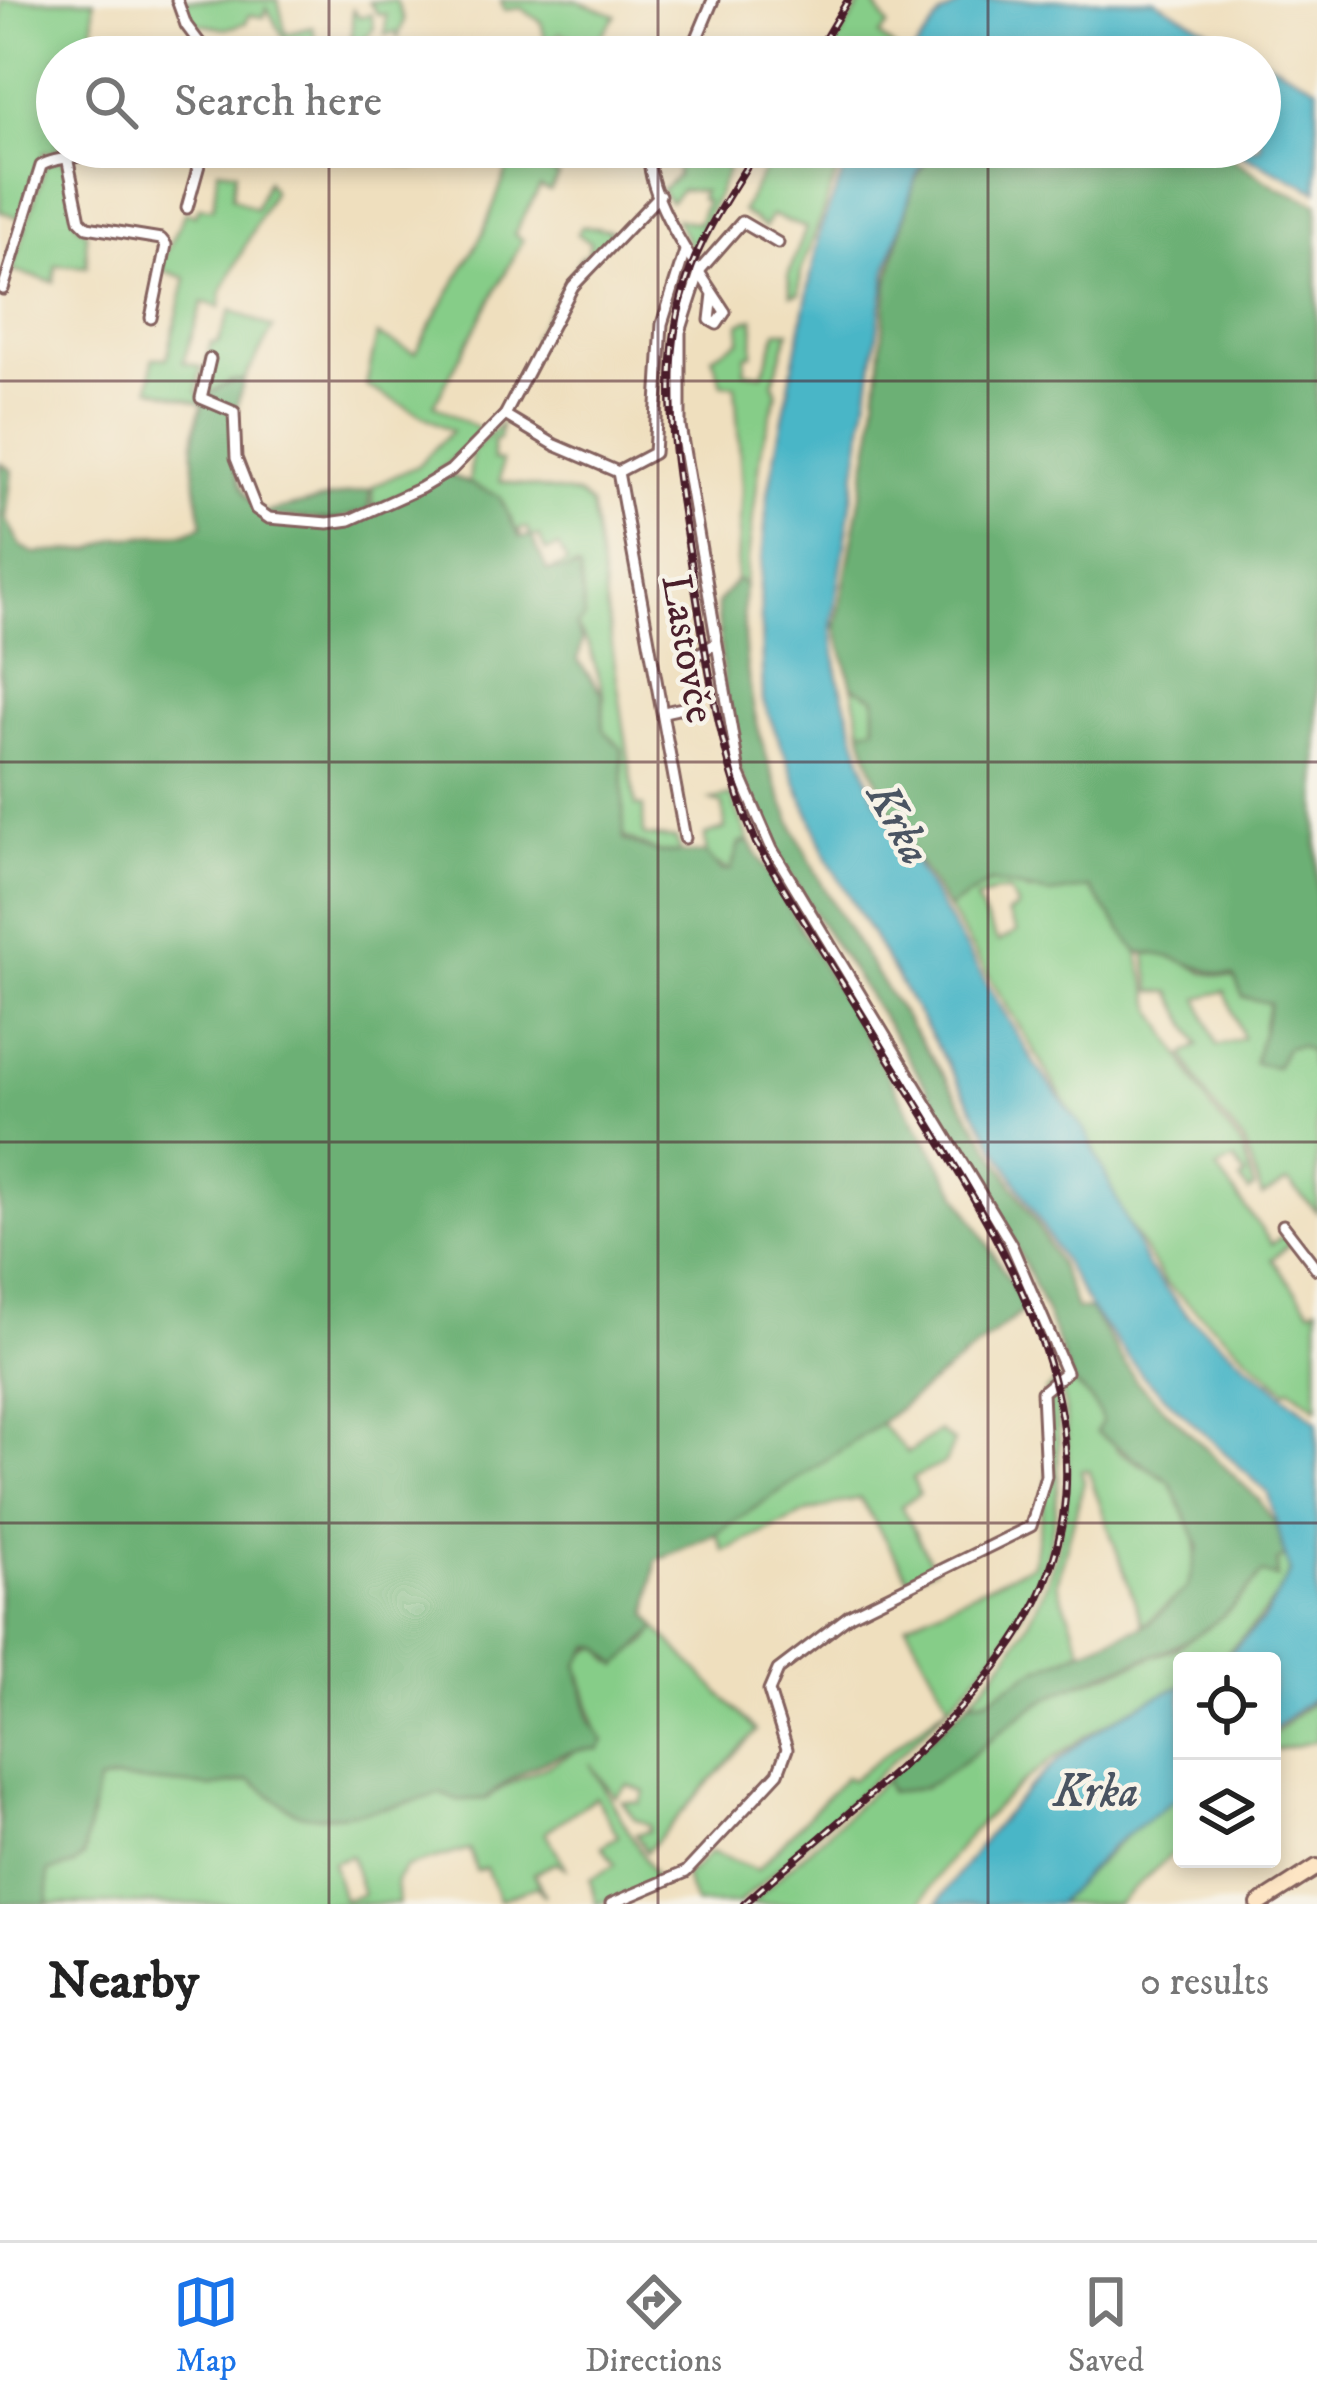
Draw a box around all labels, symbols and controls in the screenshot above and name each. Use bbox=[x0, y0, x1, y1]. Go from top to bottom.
search box bbox=[36, 36, 1281, 168]
icon: search bbox=[78, 69, 144, 135]
text: Search here bbox=[174, 74, 382, 130]
street label: Lastovče bbox=[648, 571, 726, 727]
water label: Krka bbox=[852, 772, 943, 875]
map controls bbox=[1173, 1652, 1281, 1868]
button: locate bbox=[1173, 1652, 1281, 1760]
button: layers bbox=[1173, 1760, 1281, 1868]
water label: Krka bbox=[1052, 1765, 1138, 1821]
text: Nearby bbox=[48, 1950, 199, 2014]
text: 0 results bbox=[1140, 1958, 1269, 2007]
tab: Map bbox=[173, 2269, 239, 2382]
tab: Directions bbox=[585, 2269, 722, 2382]
tab: Saved bbox=[1068, 2269, 1144, 2382]

